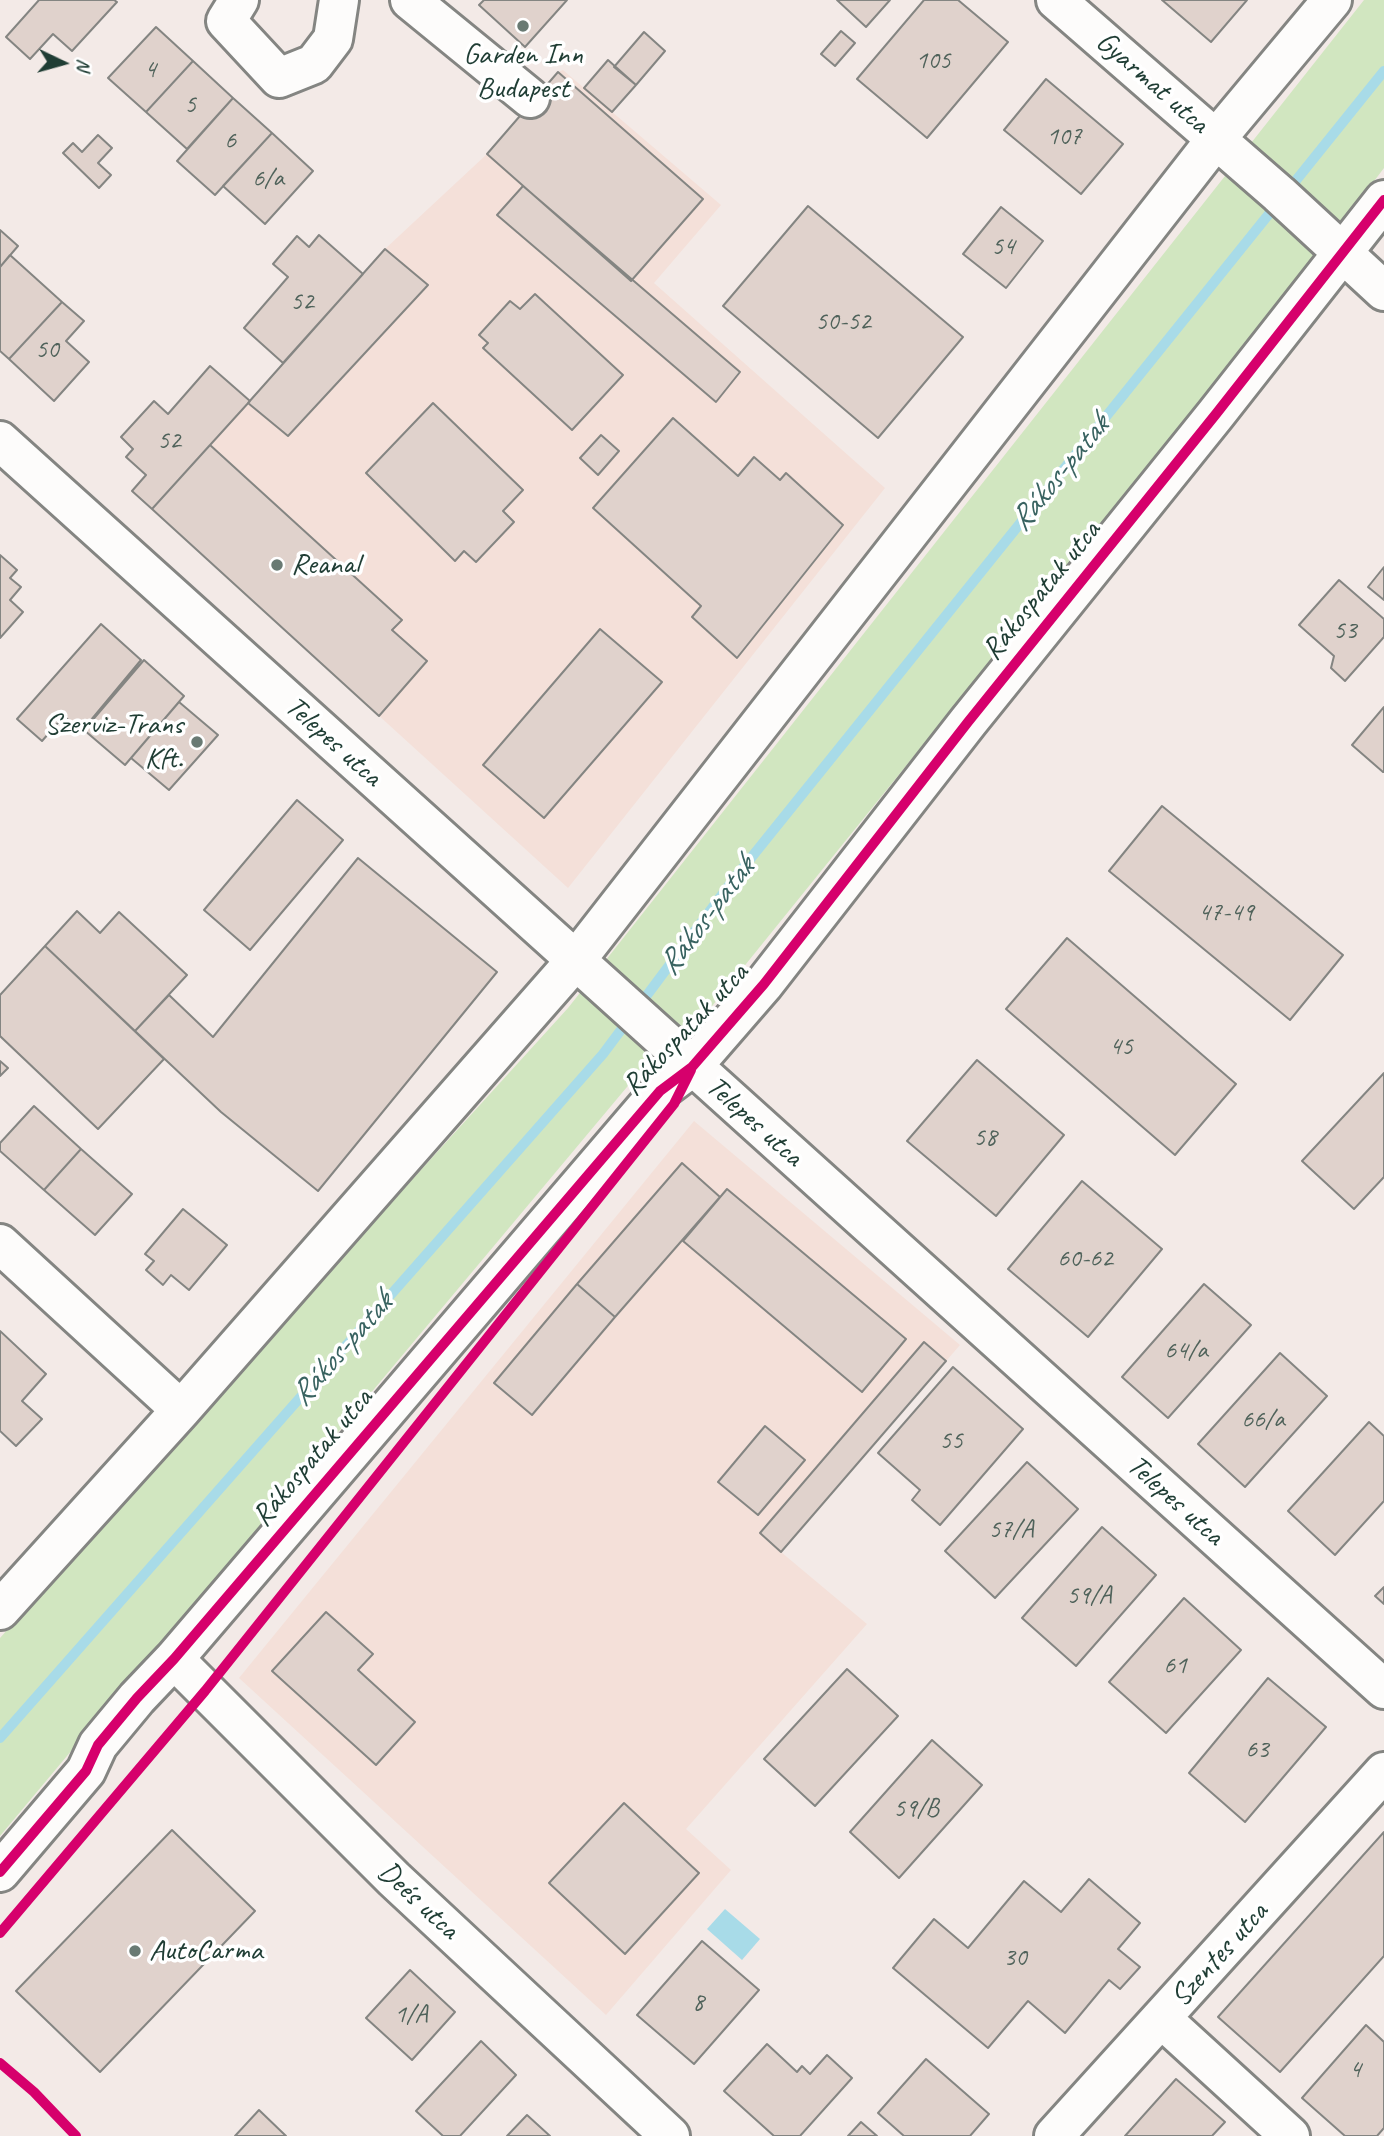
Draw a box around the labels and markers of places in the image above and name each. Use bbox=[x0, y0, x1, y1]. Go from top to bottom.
marker: Garden Inn Budapest bbox=[515, 18, 531, 34]
place label: Garden Inn Budapest bbox=[463, 37, 583, 107]
place label: Reanal bbox=[291, 547, 359, 583]
marker: Reanal bbox=[269, 557, 285, 573]
place label: Szerviz-Trans Kft. bbox=[44, 707, 183, 778]
marker: Szerviz-Trans Kft. bbox=[189, 734, 205, 750]
place label: AutoCarma bbox=[149, 1933, 263, 1969]
marker: AutoCarma bbox=[127, 1943, 143, 1959]

